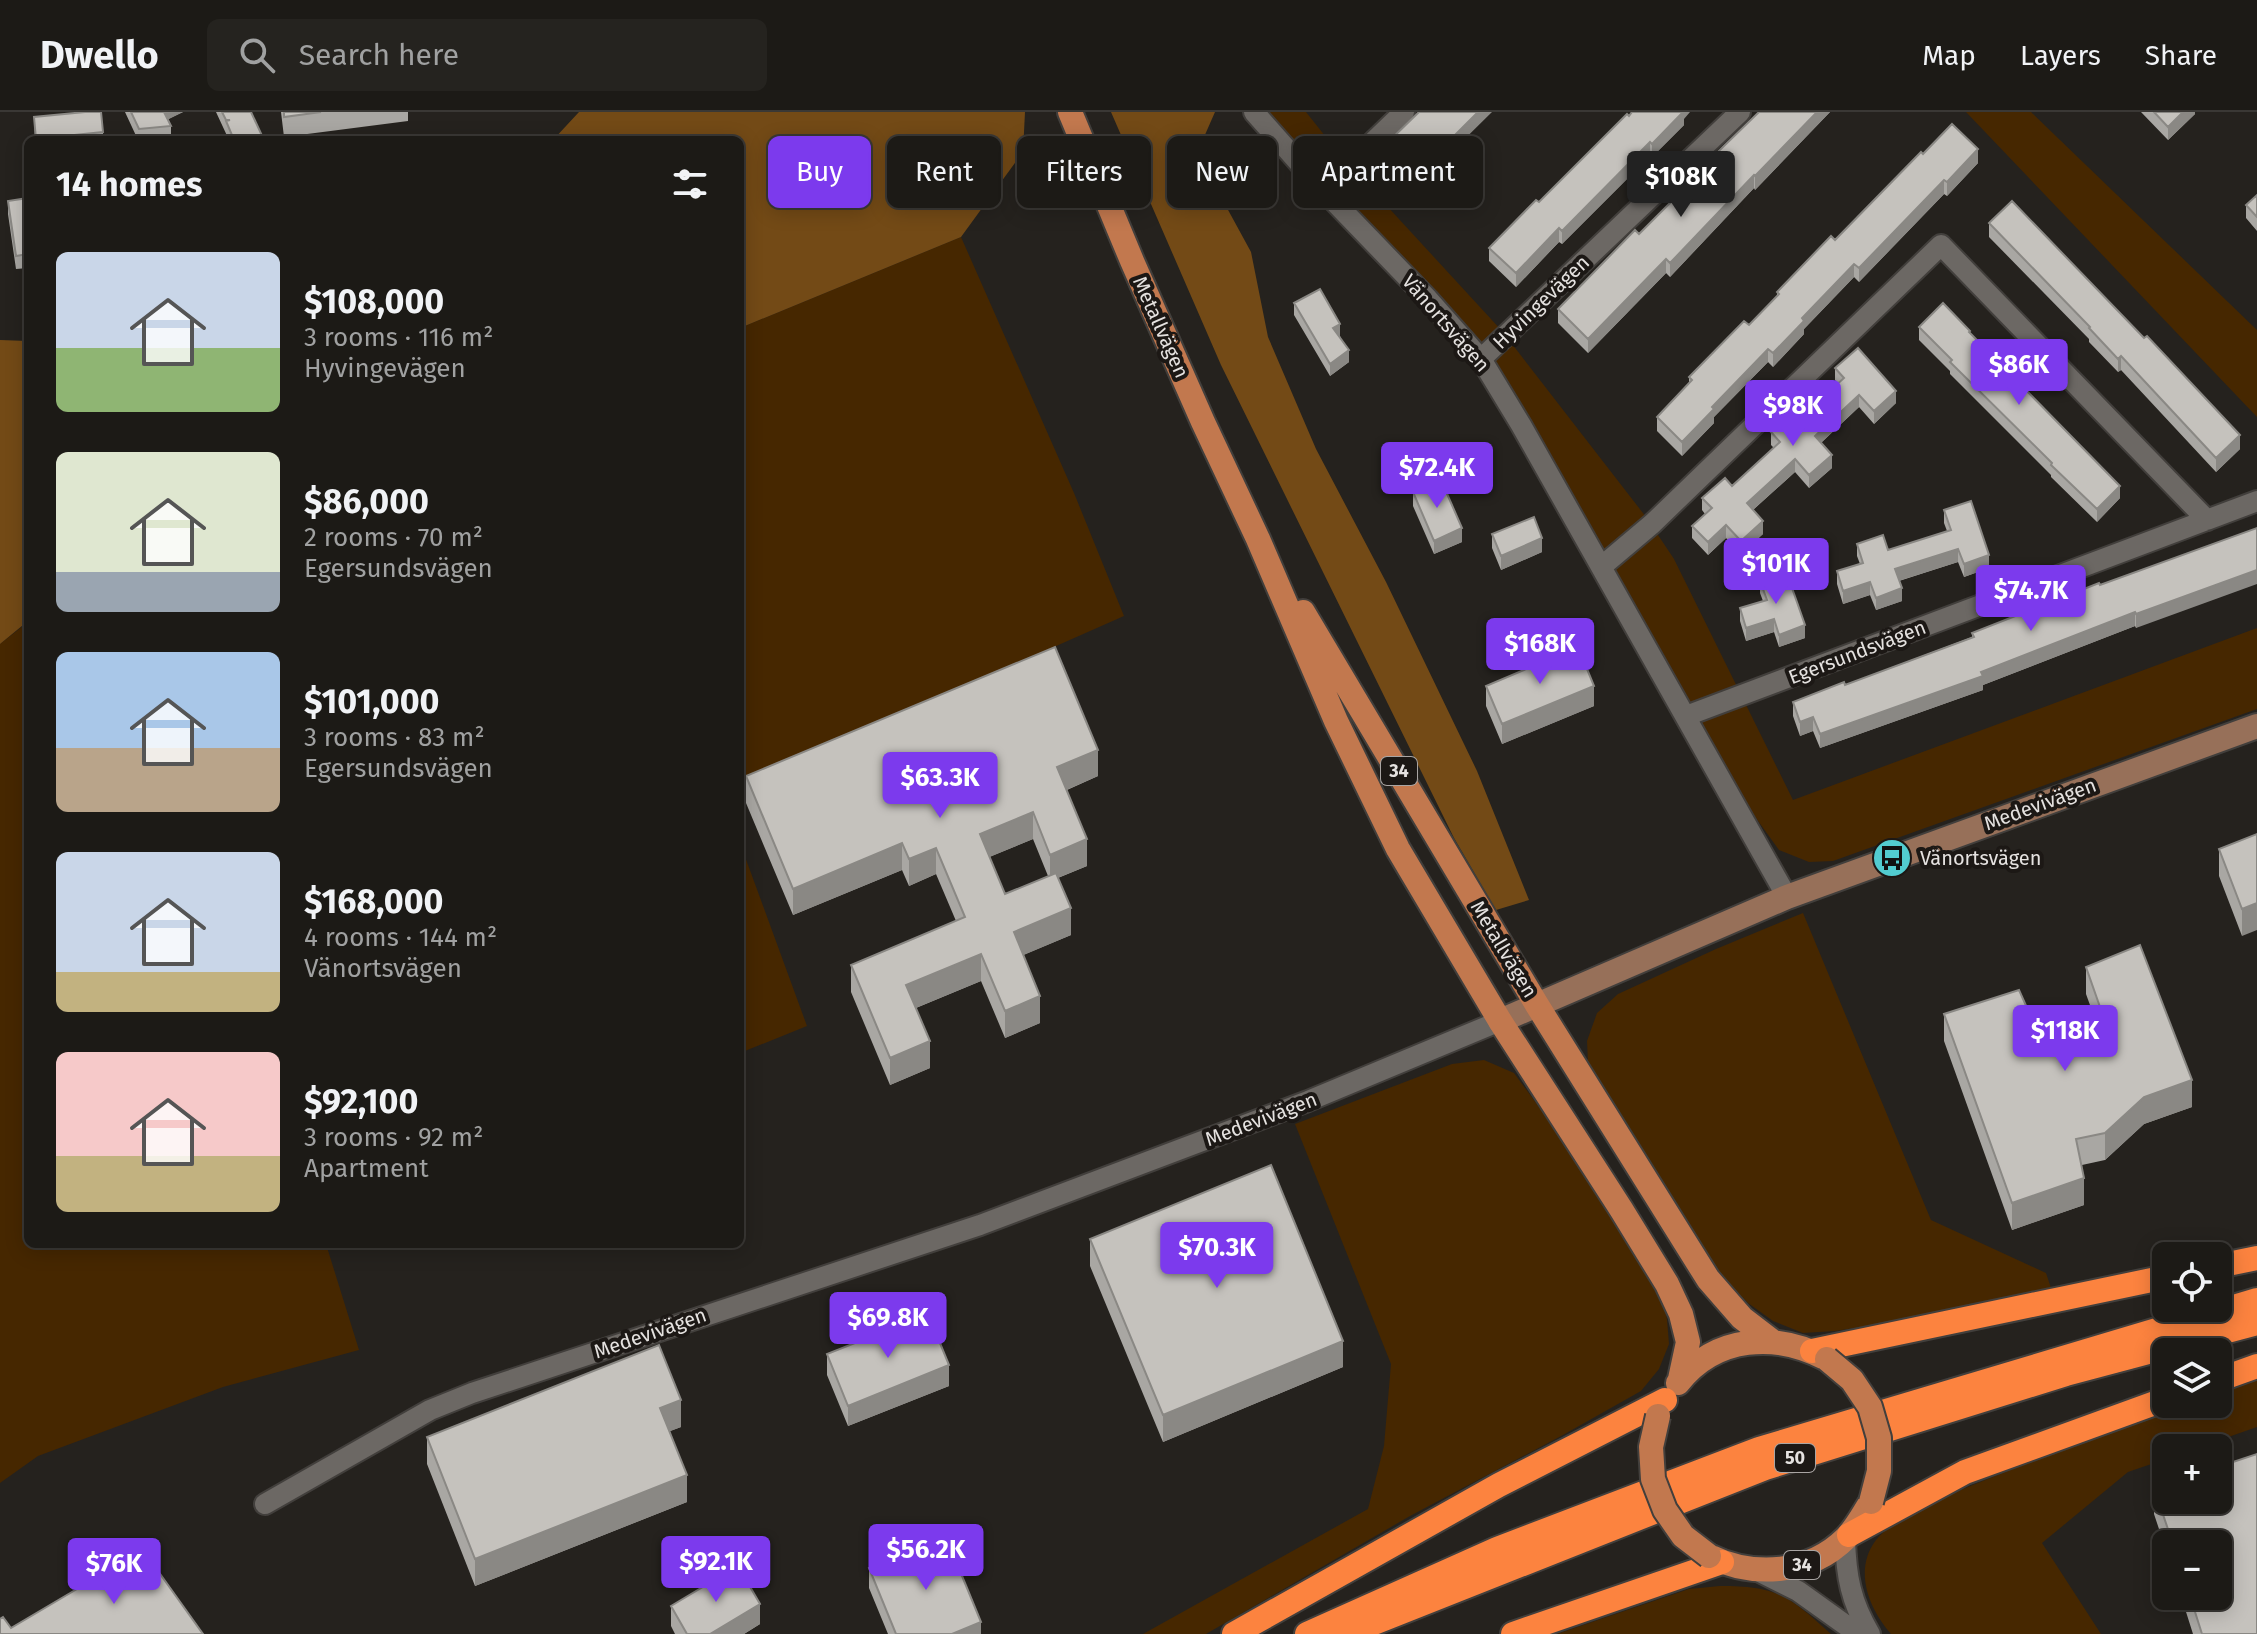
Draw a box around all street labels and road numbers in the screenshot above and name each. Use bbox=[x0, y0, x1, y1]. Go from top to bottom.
street label: Hyvingevägen bbox=[1488, 250, 1594, 354]
street label: Vänortsvägen bbox=[1397, 269, 1495, 377]
street label: Metallvägen bbox=[1128, 272, 1194, 382]
street label: Egersundsvägen bbox=[1785, 615, 1929, 689]
road number: 34 bbox=[1381, 757, 1417, 785]
street label: Medevivägen bbox=[1981, 773, 2099, 835]
street label: Metallvägen bbox=[1466, 896, 1542, 1002]
street label: Medevivägen bbox=[1202, 1087, 1320, 1151]
street label: Medevivägen bbox=[590, 1303, 710, 1363]
road number: 50 bbox=[1775, 1444, 1815, 1472]
road number: 34 bbox=[1784, 1551, 1820, 1579]

